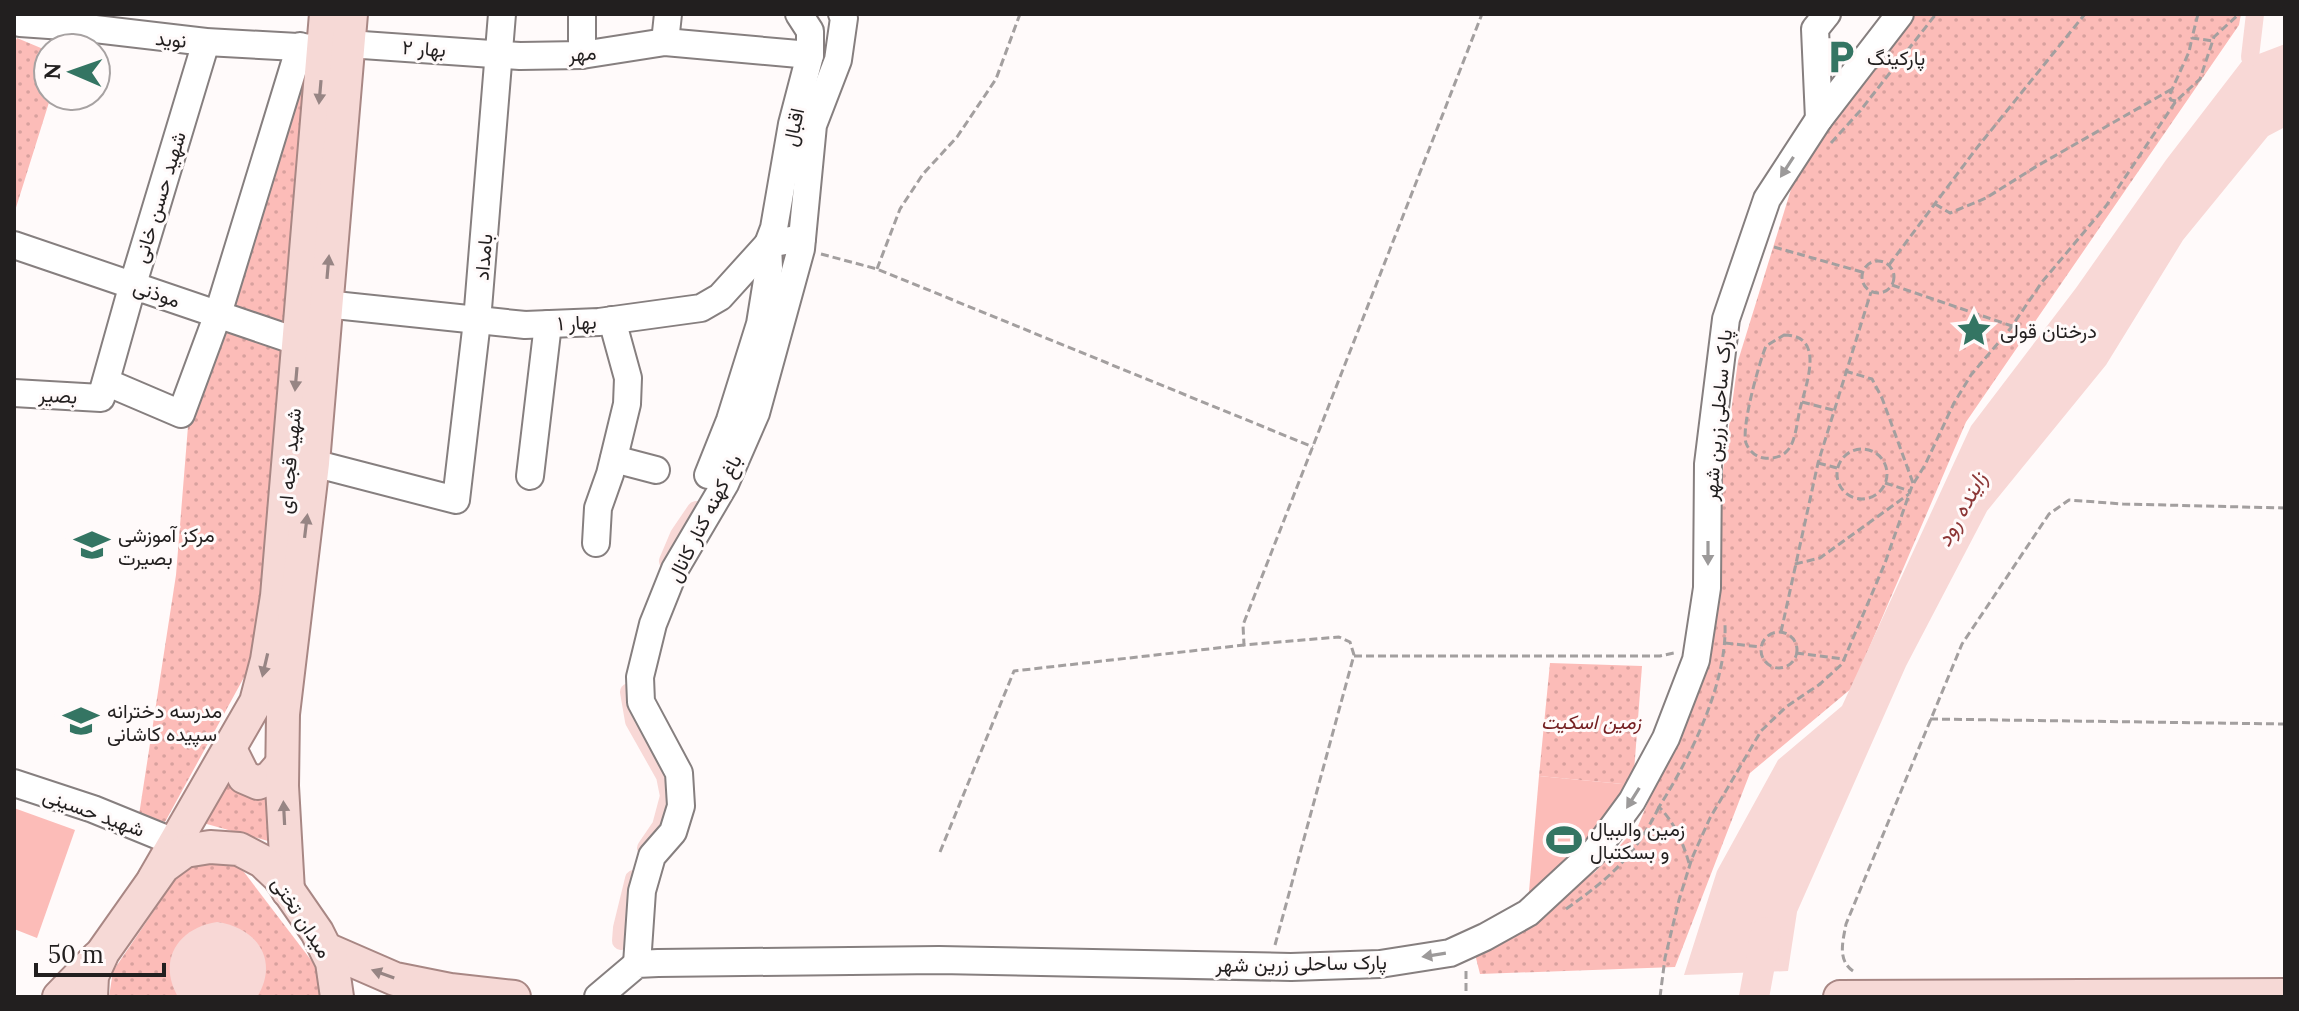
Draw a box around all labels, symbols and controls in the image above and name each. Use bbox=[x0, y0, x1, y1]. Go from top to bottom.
street label: نوید bbox=[154, 25, 188, 54]
north arrow bbox=[32, 32, 112, 112]
street label: بهار ۲ bbox=[401, 34, 447, 63]
parking icon: پارکینگ bbox=[1822, 38, 1860, 76]
street label: مهر bbox=[566, 39, 597, 68]
place label: پارکینگ bbox=[1867, 45, 1925, 72]
text: N bbox=[38, 62, 66, 80]
one-way arrow bbox=[313, 80, 326, 105]
street label: اقبال bbox=[777, 105, 809, 149]
street label: شهید حسن خانی bbox=[127, 128, 192, 266]
one-way arrow bbox=[1781, 156, 1795, 178]
street label: بامداد bbox=[469, 233, 497, 281]
one-way arrow bbox=[322, 254, 335, 279]
street label: موذنی bbox=[130, 273, 184, 314]
street label: بهار ۱ bbox=[557, 308, 597, 337]
place icon: درختان قولی bbox=[1955, 311, 1993, 349]
place label: درختان قولی bbox=[2000, 318, 2097, 344]
street label: پارک ساحلی زرین شهر bbox=[1697, 328, 1739, 503]
one-way arrow bbox=[289, 367, 302, 392]
street label: بصیر bbox=[37, 381, 78, 409]
street label: شهید قجه ای bbox=[272, 407, 307, 515]
street label: باغ کهنه کنار کانال bbox=[661, 450, 749, 587]
water label: زاینده رود bbox=[1929, 466, 1994, 551]
one-way arrow bbox=[300, 514, 313, 539]
place label: مرکز آموزشی بصیرت bbox=[118, 522, 215, 571]
school or university icon: مرکز آموزشی بصیرت bbox=[73, 526, 111, 564]
one-way arrow bbox=[1702, 541, 1714, 566]
one-way arrow bbox=[258, 652, 271, 677]
place label: مدرسه دخترانه سپیده کاشانی bbox=[107, 698, 222, 748]
school or university icon: مدرسه دخترانه سپیده کاشانی bbox=[62, 702, 100, 740]
park label: زمین اسکیت bbox=[1541, 709, 1642, 735]
street label: شهید حسینی bbox=[40, 782, 148, 843]
one-way arrow bbox=[1626, 787, 1640, 809]
one-way arrow bbox=[277, 800, 290, 825]
place label: زمین والبیال و بسکتبال bbox=[1590, 816, 1685, 865]
sports icon: زمین والبیال و بسکتبال bbox=[1545, 821, 1583, 859]
street label: میدان تختی bbox=[266, 872, 338, 962]
scale bar bbox=[36, 927, 164, 977]
text: 50 m bbox=[48, 939, 104, 970]
street label: پارک ساحلی زرین شهر bbox=[1214, 949, 1387, 979]
one-way arrow bbox=[1421, 950, 1446, 962]
one-way arrow bbox=[370, 967, 394, 980]

